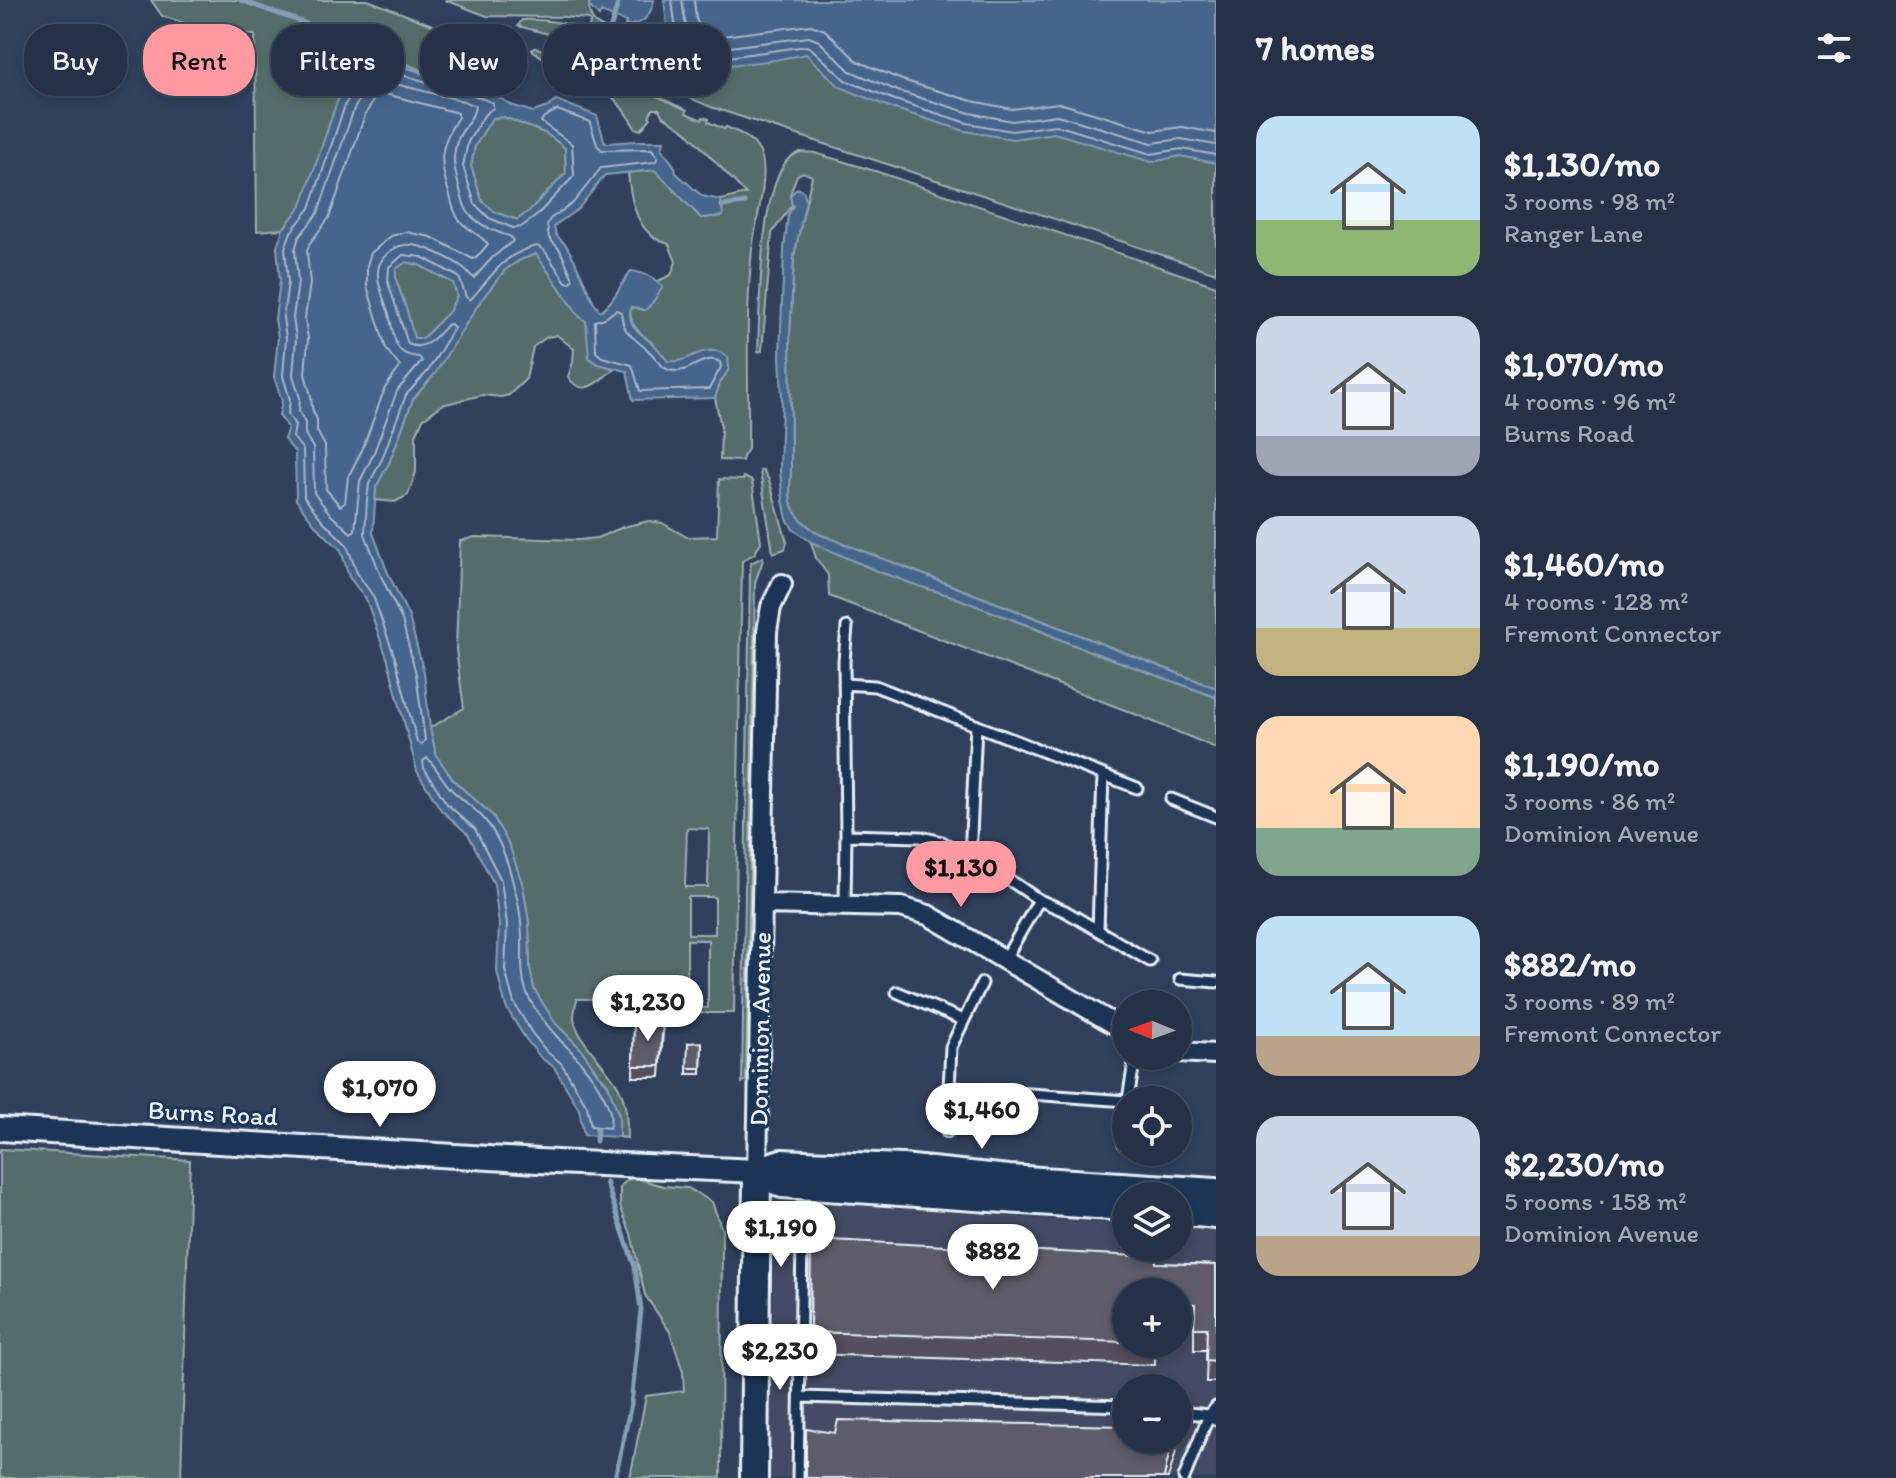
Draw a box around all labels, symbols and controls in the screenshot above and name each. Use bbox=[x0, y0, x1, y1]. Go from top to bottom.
chip: Buy bbox=[24, 24, 127, 96]
chip: Rent bbox=[143, 24, 255, 96]
chip: Filters bbox=[271, 24, 404, 96]
chip: New bbox=[420, 24, 527, 96]
chip: Apartment bbox=[543, 24, 730, 96]
icon: filters bbox=[1812, 26, 1856, 70]
text: 7 homes bbox=[1256, 28, 1375, 69]
text: $1,130/mo bbox=[1504, 144, 1660, 185]
icon: home bbox=[1320, 148, 1416, 244]
text: 3 rooms · 98 m² bbox=[1504, 185, 1675, 217]
text: Ranger Lane bbox=[1504, 217, 1643, 249]
text: $1,070/mo bbox=[1504, 344, 1664, 385]
icon: home bbox=[1320, 348, 1416, 444]
text: 4 rooms · 96 m² bbox=[1504, 385, 1676, 417]
text: Burns Road bbox=[1504, 417, 1634, 449]
text: $1,460/mo bbox=[1504, 544, 1665, 585]
icon: home bbox=[1320, 548, 1416, 644]
text: 4 rooms · 128 m² bbox=[1504, 585, 1689, 617]
text: Fremont Connector bbox=[1504, 617, 1721, 649]
text: $1,190/mo bbox=[1504, 744, 1660, 785]
icon: home bbox=[1320, 748, 1416, 844]
text: 3 rooms · 86 m² bbox=[1504, 785, 1675, 817]
text: Dominion Avenue bbox=[1504, 817, 1699, 849]
pin: $1,130 bbox=[896, 841, 1026, 909]
text: $1,130 bbox=[924, 851, 998, 883]
street label: Dominion Avenue bbox=[742, 931, 778, 1127]
text: $882/mo bbox=[1504, 944, 1637, 985]
icon: home bbox=[1320, 948, 1416, 1044]
pin: $1,230 bbox=[583, 975, 713, 1043]
text: $1,230 bbox=[610, 985, 686, 1017]
text: 3 rooms · 89 m² bbox=[1504, 985, 1675, 1017]
north arrow bbox=[1112, 990, 1192, 1070]
map controls bbox=[1112, 990, 1192, 1454]
text: Fremont Connector bbox=[1504, 1017, 1721, 1049]
pin: $1,070 bbox=[315, 1061, 445, 1129]
text: $1,070 bbox=[342, 1071, 418, 1103]
pin: $1,460 bbox=[917, 1083, 1047, 1151]
button: locate bbox=[1112, 1086, 1192, 1166]
text: $1,460 bbox=[944, 1093, 1020, 1125]
street label: Burns Road bbox=[147, 1094, 279, 1132]
text: $2,230/mo bbox=[1504, 1144, 1665, 1185]
icon: home bbox=[1320, 1148, 1416, 1244]
button: layers bbox=[1112, 1182, 1192, 1262]
text: 5 rooms · 158 m² bbox=[1504, 1185, 1687, 1217]
pin: $1,190 bbox=[716, 1201, 846, 1269]
text: $1,190 bbox=[744, 1211, 818, 1243]
text: Dominion Avenue bbox=[1504, 1217, 1699, 1249]
pin: $882 bbox=[946, 1224, 1040, 1292]
text: $882 bbox=[965, 1234, 1021, 1266]
button: + bbox=[1112, 1278, 1192, 1358]
pin: $2,230 bbox=[715, 1324, 845, 1392]
text: $2,230 bbox=[742, 1334, 818, 1366]
button: − bbox=[1112, 1374, 1192, 1454]

